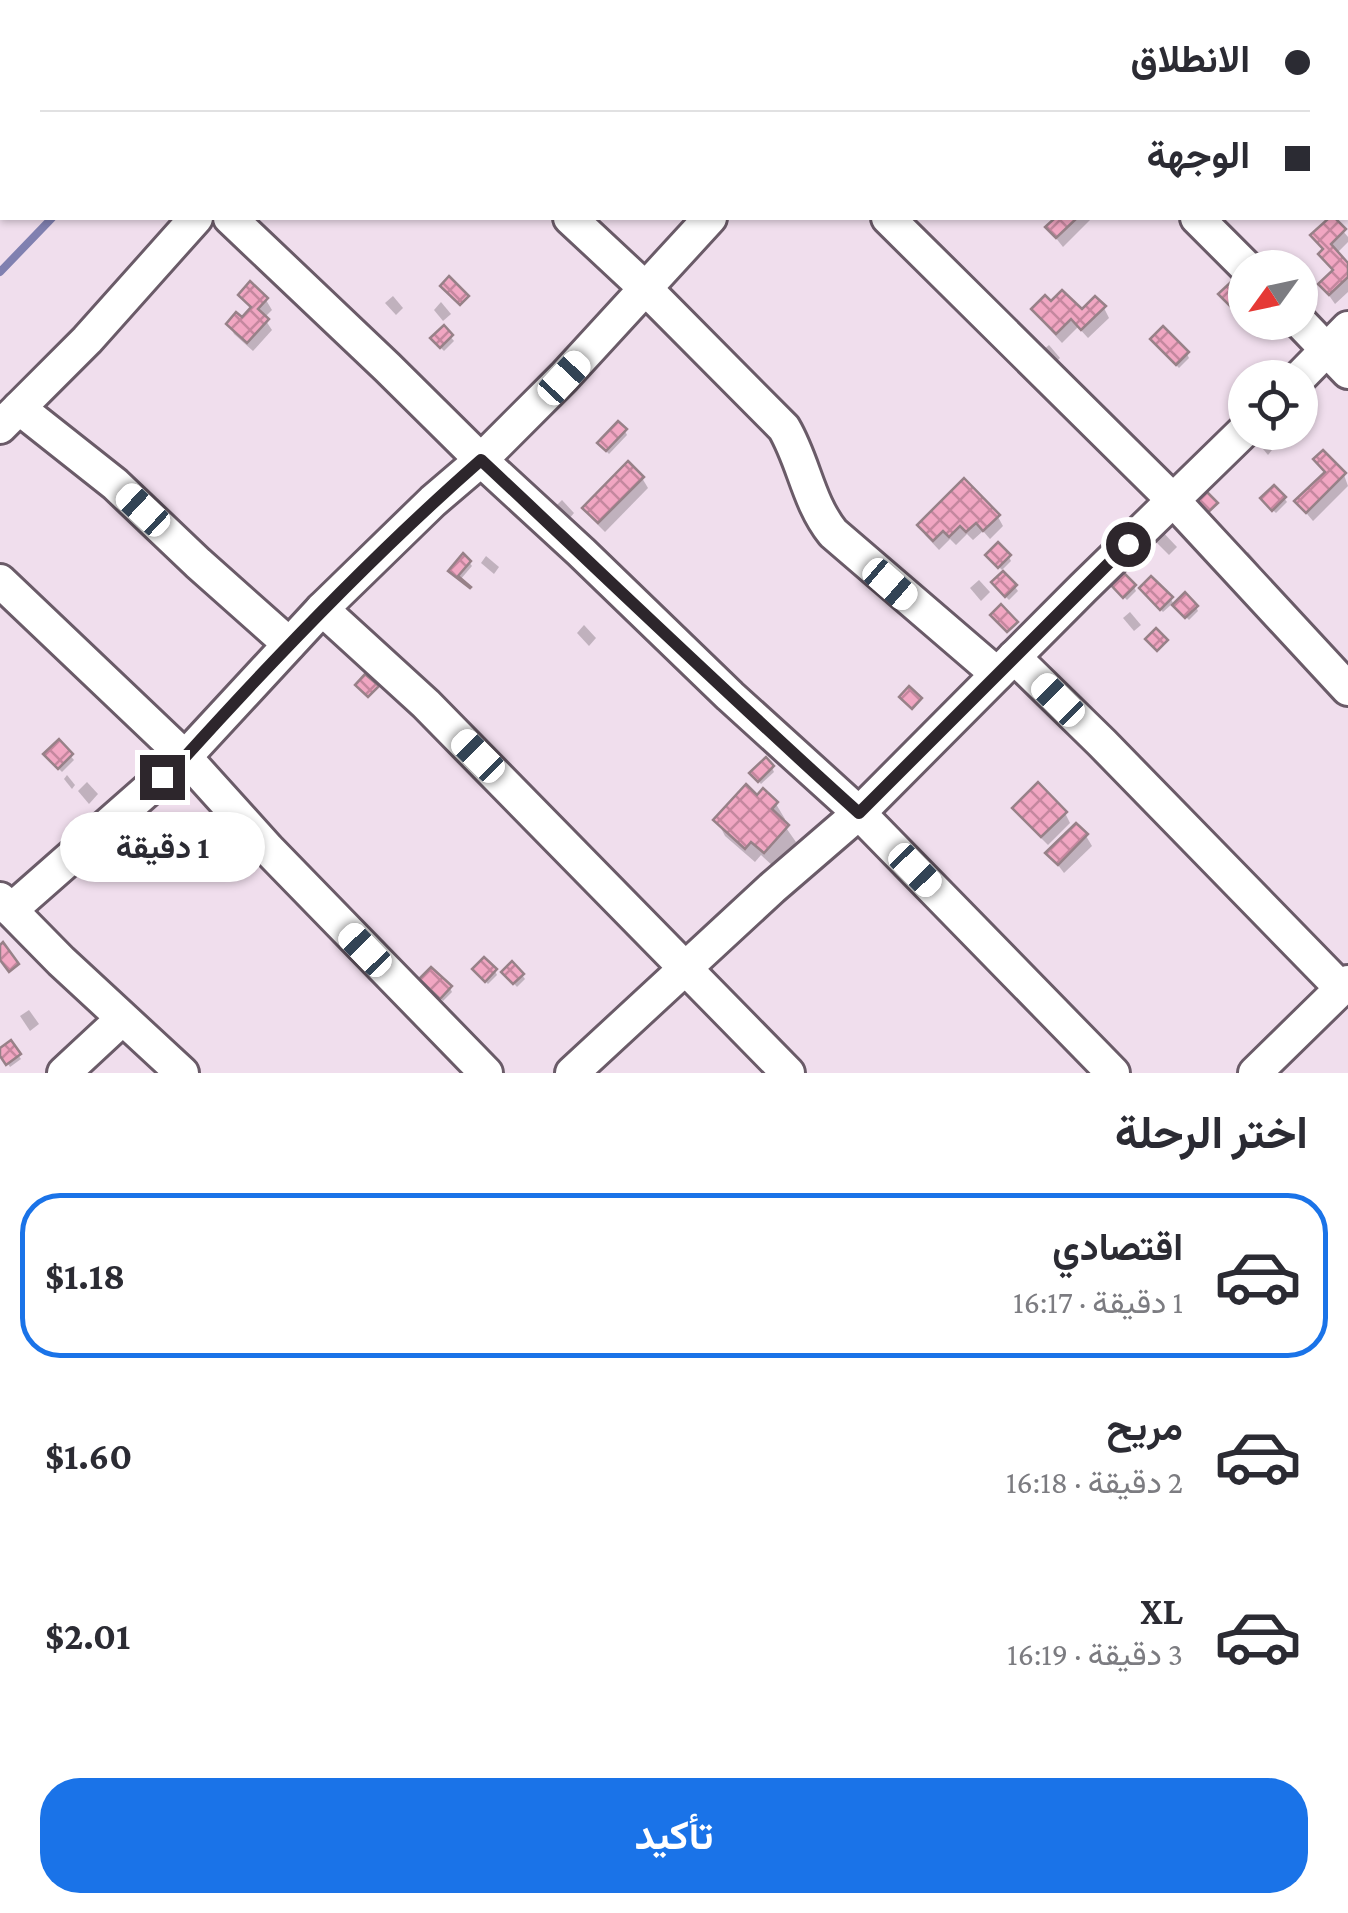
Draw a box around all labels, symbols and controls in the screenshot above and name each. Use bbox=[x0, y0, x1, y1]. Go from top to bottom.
text: الانطلاق bbox=[1131, 38, 1250, 80]
text: الوجهة bbox=[1147, 134, 1250, 176]
north arrow bbox=[1228, 250, 1318, 340]
map controls bbox=[1228, 250, 1318, 450]
car bbox=[533, 346, 595, 410]
button: locate bbox=[1228, 360, 1318, 450]
car bbox=[111, 479, 175, 541]
route start bbox=[1106, 522, 1151, 567]
car bbox=[858, 553, 922, 615]
car bbox=[1026, 668, 1090, 732]
car bbox=[446, 724, 510, 788]
route end bbox=[140, 755, 185, 800]
callout: 1 دقيقة bbox=[59, 812, 264, 882]
text: 1 دقيقة bbox=[116, 829, 209, 865]
car bbox=[883, 838, 947, 902]
car bbox=[333, 918, 397, 982]
text: اختر الرحلة bbox=[1115, 1108, 1308, 1158]
text: اقتصادي bbox=[1052, 1226, 1183, 1268]
icon: car bbox=[1213, 1231, 1303, 1321]
text: $1.18 bbox=[45, 1255, 125, 1297]
text: 1 دقيقة · 16:17 bbox=[1013, 1284, 1183, 1320]
text: مريح bbox=[1107, 1406, 1183, 1448]
icon: car bbox=[1213, 1411, 1303, 1501]
text: $1.60 bbox=[45, 1435, 132, 1477]
text: 2 دقيقة · 16:18 bbox=[1006, 1464, 1183, 1500]
text: XL bbox=[1140, 1590, 1183, 1632]
icon: car bbox=[1213, 1591, 1303, 1681]
text: $2.01 bbox=[45, 1615, 130, 1657]
text: 3 دقيقة · 16:19 bbox=[1007, 1636, 1183, 1672]
button: تأكيد bbox=[40, 1778, 1308, 1893]

